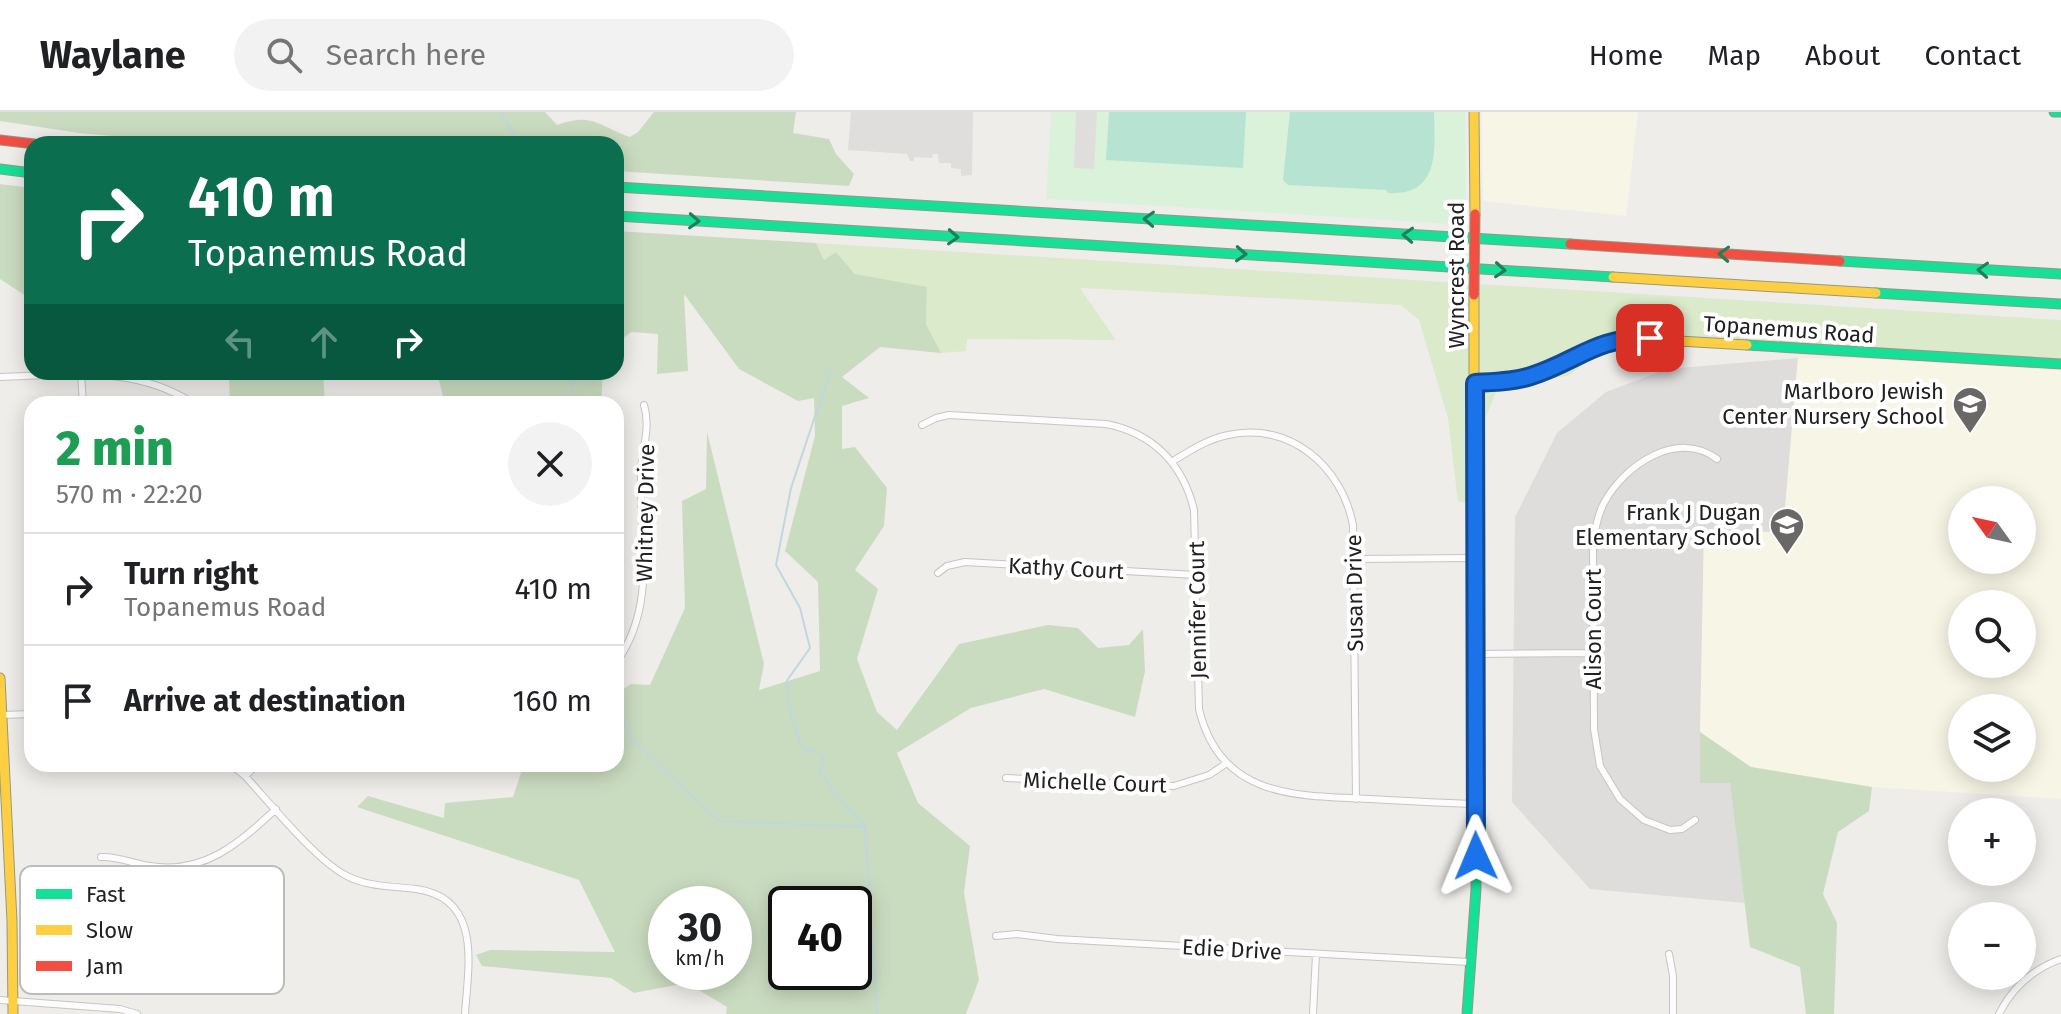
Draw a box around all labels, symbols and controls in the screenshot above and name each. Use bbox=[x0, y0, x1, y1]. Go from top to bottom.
search box bbox=[234, 19, 794, 91]
text: Waylane bbox=[40, 32, 186, 78]
icon: search bbox=[262, 33, 306, 77]
text: Search here bbox=[326, 37, 486, 73]
text: Home bbox=[1589, 39, 1663, 72]
text: Map bbox=[1707, 39, 1761, 72]
text: About bbox=[1805, 39, 1880, 72]
text: Contact bbox=[1924, 39, 2021, 72]
text: 410 m bbox=[188, 164, 335, 231]
icon: right bbox=[56, 168, 160, 272]
street label: Wyncrest Road bbox=[1443, 201, 1470, 349]
one-way arrow bbox=[1142, 211, 1155, 228]
one-way arrow bbox=[688, 212, 701, 229]
one-way arrow bbox=[1401, 227, 1414, 244]
one-way arrow bbox=[947, 228, 960, 245]
text: Topanemus Road bbox=[188, 232, 468, 276]
one-way arrow bbox=[1235, 245, 1248, 262]
one-way arrow bbox=[1717, 246, 1730, 263]
one-way arrow bbox=[1494, 261, 1507, 278]
one-way arrow bbox=[1976, 262, 1989, 279]
pin bbox=[1616, 304, 1684, 372]
street label: Topanemus Road bbox=[1703, 310, 1875, 349]
icon: arrive bbox=[1628, 316, 1672, 360]
icon: left bbox=[218, 320, 262, 364]
icon: ahead bbox=[302, 320, 346, 364]
icon: right bbox=[386, 320, 430, 364]
place label: Marlboro Jewish Center Nursery School bbox=[1722, 378, 1944, 430]
school or university icon: Marlboro Jewish Center Nursery School bbox=[1951, 385, 1989, 435]
text: 2 min bbox=[56, 420, 174, 478]
button: close bbox=[508, 422, 592, 506]
street label: Whitney Drive bbox=[631, 444, 660, 582]
text: 570 m · 22:20 bbox=[56, 479, 203, 510]
north arrow bbox=[1948, 486, 2036, 574]
map controls bbox=[1948, 486, 2036, 990]
place label: Frank J Dugan Elementary School bbox=[1575, 499, 1761, 551]
school or university icon: Frank J Dugan Elementary School bbox=[1768, 506, 1806, 556]
street label: Susan Drive bbox=[1340, 534, 1369, 652]
street label: Jennifer Court bbox=[1183, 541, 1212, 679]
street label: Kathy Court bbox=[1007, 552, 1125, 585]
text: Turn right bbox=[124, 556, 259, 592]
icon: right bbox=[56, 567, 100, 611]
street label: Alison Court bbox=[1580, 568, 1607, 690]
text: 410 m bbox=[514, 571, 592, 607]
button: search bbox=[1948, 590, 2036, 678]
text: Topanemus Road bbox=[124, 592, 326, 623]
icon: arrive bbox=[56, 679, 100, 723]
text: Arrive at destination bbox=[124, 683, 406, 719]
text: 160 m bbox=[513, 683, 592, 719]
button: layers bbox=[1948, 694, 2036, 782]
street label: Michelle Court bbox=[1023, 767, 1167, 798]
button: + bbox=[1948, 798, 2036, 886]
position arrow bbox=[1434, 814, 1518, 898]
legend bbox=[20, 866, 284, 994]
text: Fast bbox=[86, 881, 126, 908]
speed limit sign: 40 bbox=[768, 886, 872, 990]
button: − bbox=[1948, 902, 2036, 990]
text: 30 bbox=[678, 904, 722, 952]
text: Slow bbox=[86, 917, 133, 944]
street label: Edie Drive bbox=[1181, 933, 1283, 966]
text: km/h bbox=[675, 946, 725, 970]
text: Jam bbox=[86, 953, 124, 980]

